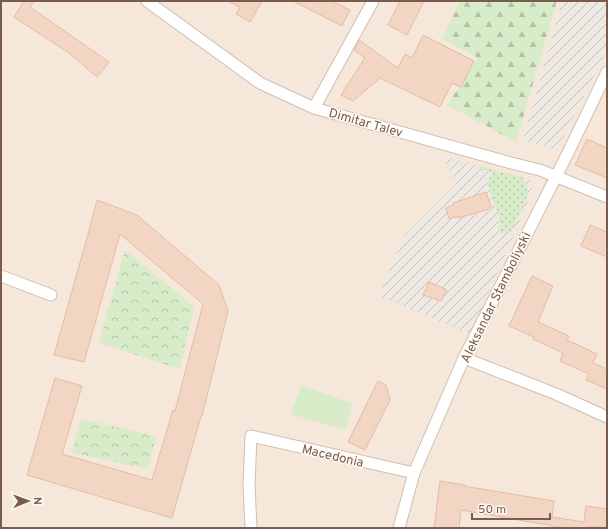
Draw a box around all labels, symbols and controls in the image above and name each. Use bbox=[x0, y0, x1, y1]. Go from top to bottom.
street label: Dimitar Talev bbox=[327, 106, 405, 142]
street label: Aleksandar Stamboliyski bbox=[458, 230, 535, 366]
street label: Macedonia bbox=[300, 442, 365, 472]
north arrow bbox=[8, 481, 48, 521]
scale bar bbox=[472, 495, 550, 521]
text: N bbox=[30, 497, 44, 505]
text: 50 m bbox=[478, 502, 506, 518]

